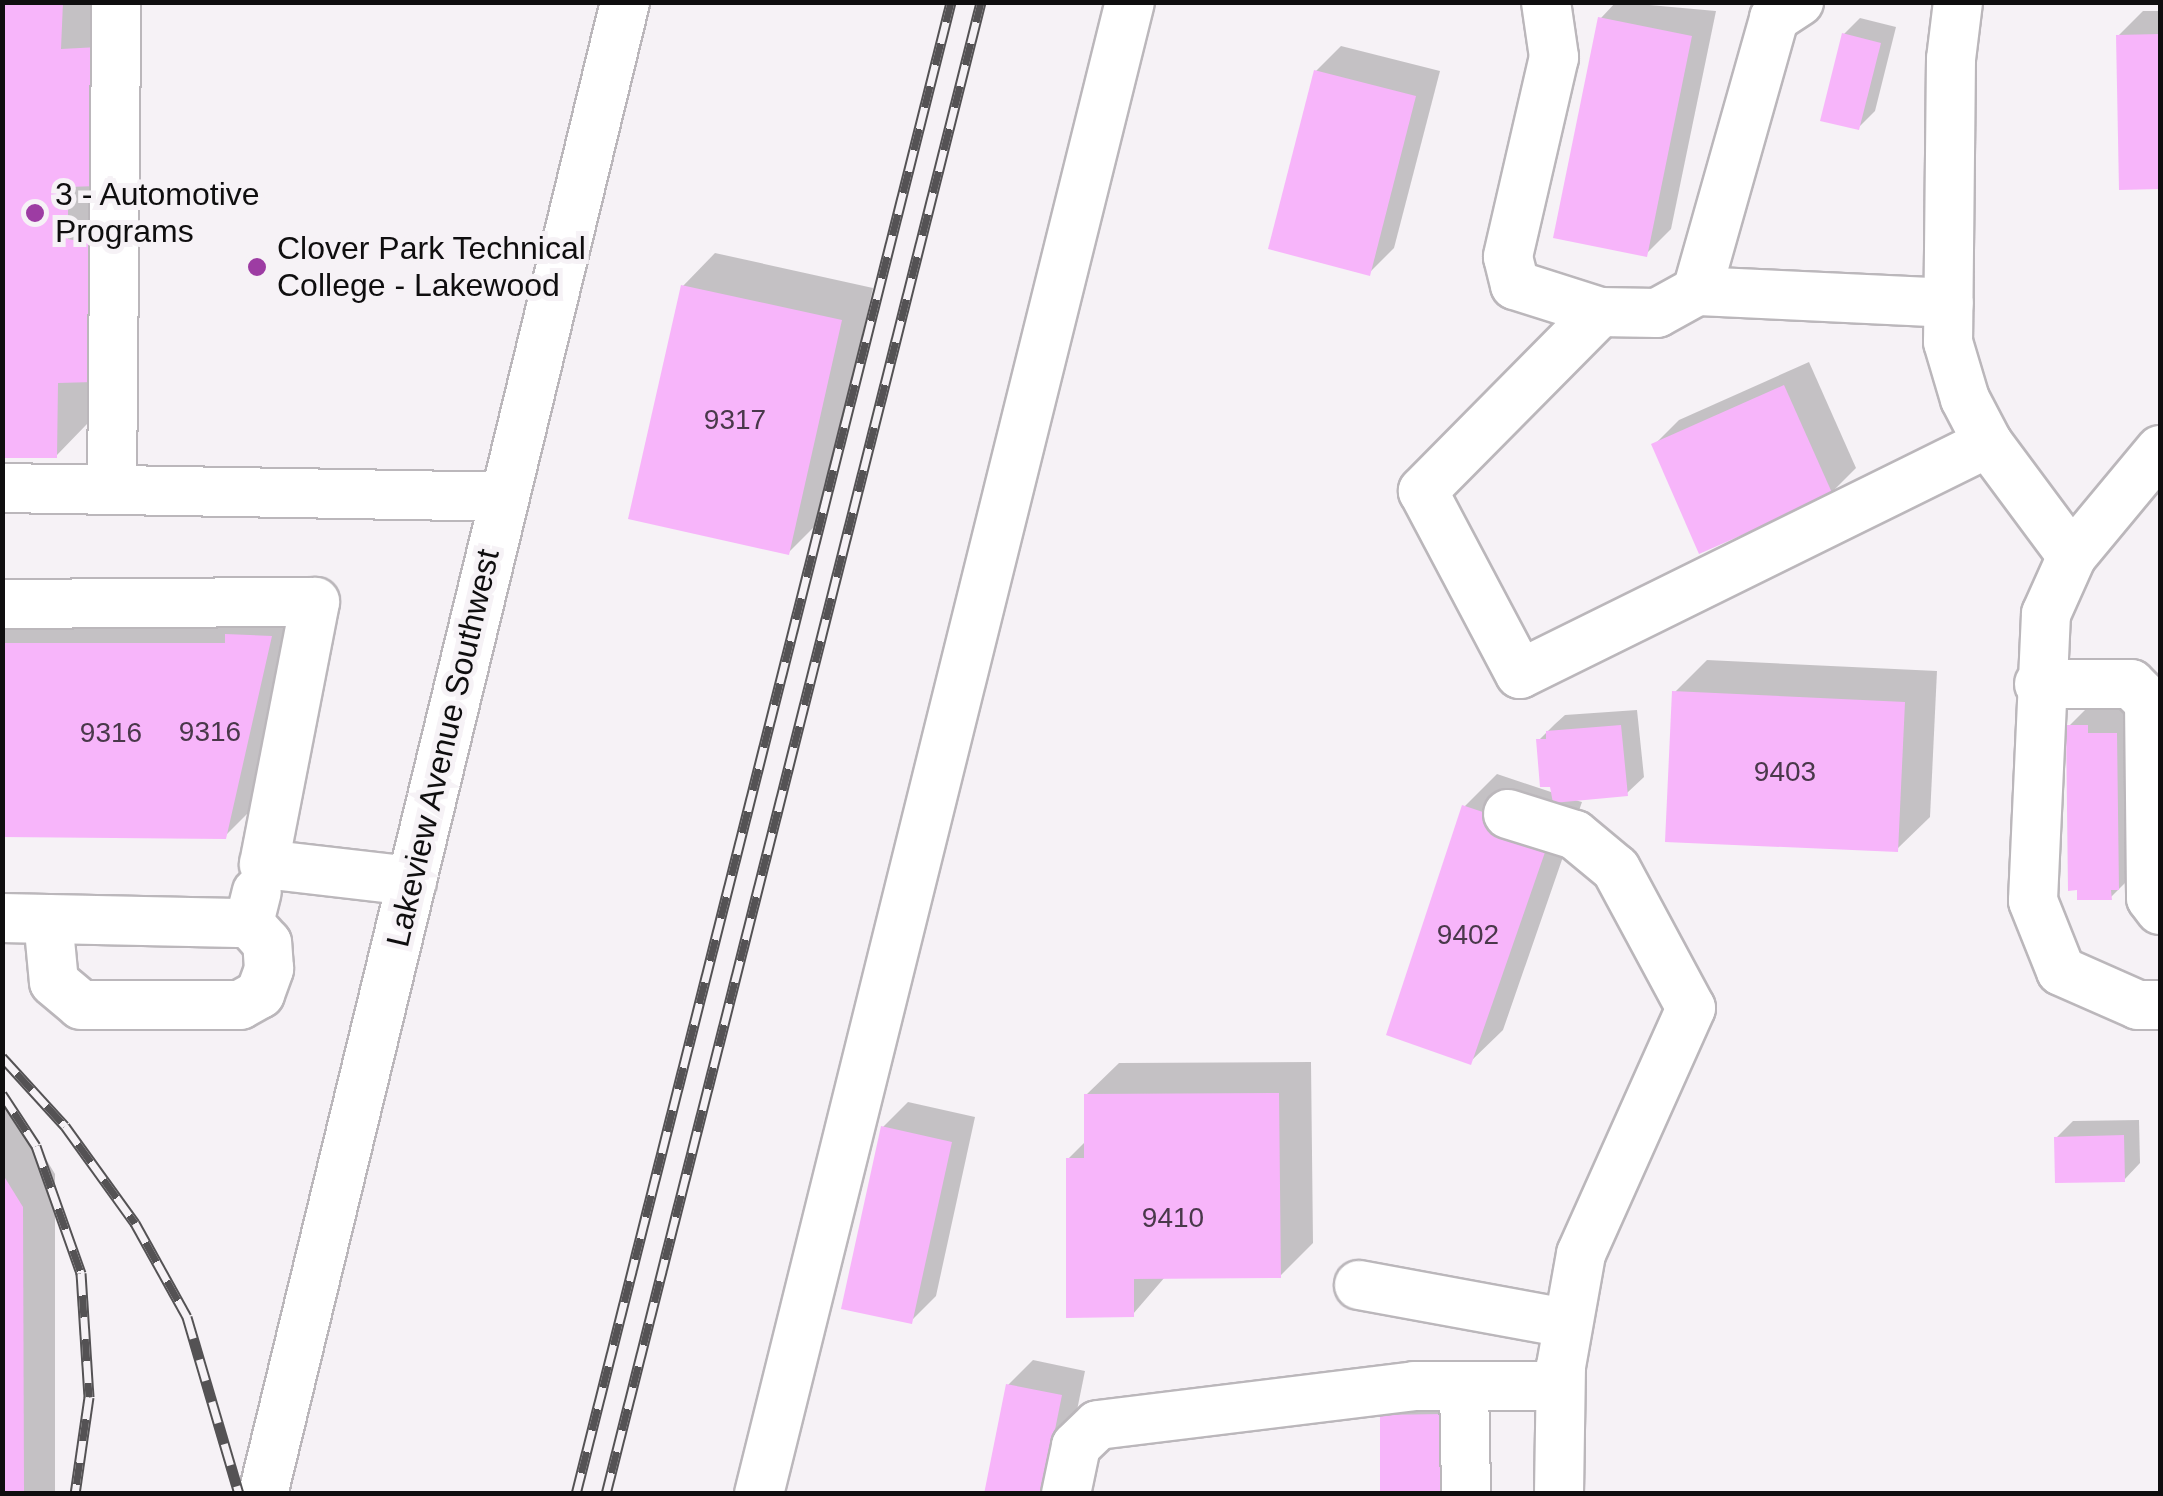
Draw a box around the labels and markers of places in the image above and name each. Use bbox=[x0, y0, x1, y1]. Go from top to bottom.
place label: 3 - Automotive Programs bbox=[55, 176, 261, 251]
marker: 3 - Automotive Programs bbox=[24, 202, 46, 224]
place label: Clover Park Technical College - Lakewood bbox=[277, 230, 586, 305]
marker: Clover Park Technical College - Lakewood bbox=[246, 256, 268, 278]

